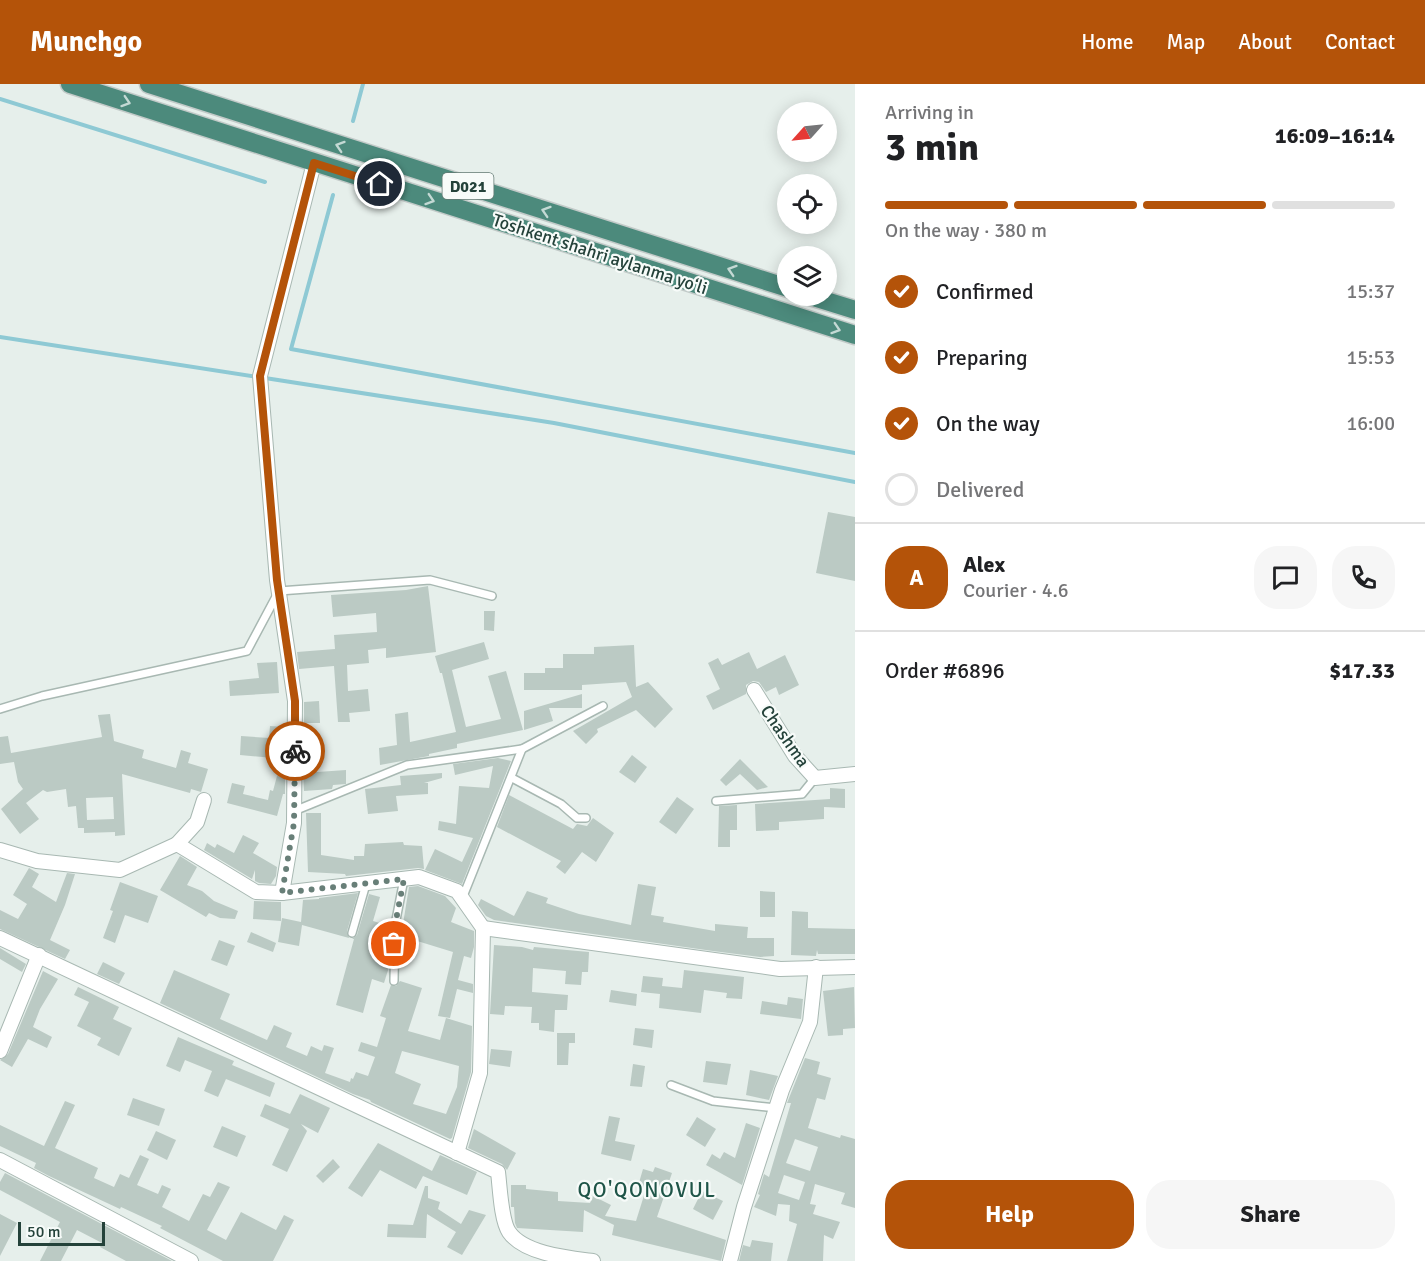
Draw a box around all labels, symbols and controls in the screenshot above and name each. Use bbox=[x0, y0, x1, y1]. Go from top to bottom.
text: Munchgo bbox=[30, 25, 142, 59]
text: Home bbox=[1081, 29, 1134, 55]
text: Map bbox=[1167, 29, 1205, 55]
text: About bbox=[1238, 29, 1292, 55]
text: Contact bbox=[1325, 29, 1395, 55]
one-way arrow bbox=[120, 95, 131, 107]
text: Arriving in bbox=[885, 100, 974, 125]
north arrow bbox=[777, 102, 837, 162]
map controls bbox=[777, 102, 837, 306]
text: 16:09–16:14 bbox=[1275, 122, 1395, 149]
text: 3 min bbox=[885, 123, 979, 171]
one-way arrow bbox=[335, 140, 346, 153]
pin bbox=[354, 158, 405, 209]
icon: home bbox=[363, 167, 396, 200]
road number: D021 bbox=[442, 173, 494, 199]
button: locate bbox=[777, 174, 837, 234]
one-way arrow bbox=[424, 192, 435, 205]
one-way arrow bbox=[541, 206, 552, 218]
street label: Toshkent shahri aylanma yoʻli bbox=[490, 209, 710, 299]
text: On the way · 380 m bbox=[885, 218, 1047, 243]
button: layers bbox=[777, 246, 837, 306]
one-way arrow bbox=[727, 265, 738, 278]
icon: check bbox=[885, 275, 918, 308]
text: Confirmed bbox=[936, 278, 1034, 305]
text: 15:37 bbox=[1346, 279, 1395, 304]
one-way arrow bbox=[830, 322, 841, 334]
icon: check bbox=[885, 341, 918, 374]
text: Preparing bbox=[936, 344, 1028, 371]
text: 15:53 bbox=[1346, 345, 1395, 370]
icon: check bbox=[885, 407, 918, 440]
text: On the way bbox=[936, 410, 1040, 437]
text: 16:00 bbox=[1346, 411, 1395, 436]
text: Delivered bbox=[936, 476, 1024, 503]
button: chat bbox=[1254, 546, 1317, 609]
button: phone bbox=[1332, 546, 1395, 609]
text: Alex bbox=[963, 551, 1005, 578]
text: A bbox=[909, 564, 924, 591]
text: Courier · 4.6 bbox=[963, 578, 1069, 603]
text: Order #6896 bbox=[885, 657, 1005, 684]
text: $17.33 bbox=[1329, 657, 1395, 684]
street label: Chashma bbox=[756, 701, 814, 771]
courier bbox=[265, 721, 325, 781]
icon: bike bbox=[279, 735, 312, 768]
pin bbox=[368, 918, 419, 969]
icon: bag bbox=[377, 927, 410, 960]
district label: QO'QONOVUL bbox=[578, 1177, 717, 1203]
button: Help bbox=[885, 1180, 1134, 1249]
button: Share bbox=[1146, 1180, 1395, 1249]
scale bar bbox=[18, 1219, 105, 1246]
text: 50 m bbox=[27, 1222, 61, 1242]

